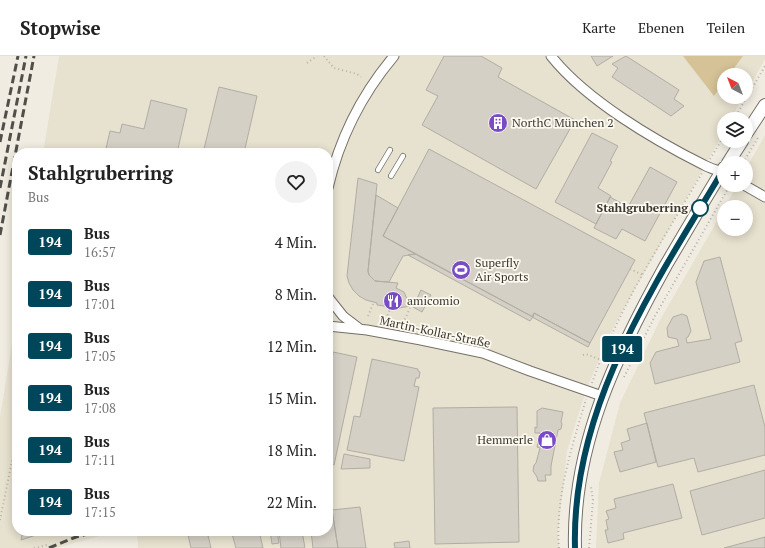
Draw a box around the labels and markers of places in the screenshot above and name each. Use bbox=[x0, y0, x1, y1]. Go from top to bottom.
building icon: NorthC München 2 bbox=[487, 112, 509, 134]
place label: NorthC München 2 bbox=[512, 115, 614, 130]
marker: Stahlgruberring bbox=[691, 199, 709, 217]
place label: Stahlgruberring bbox=[596, 200, 688, 215]
place label: Superfly Air Sports bbox=[475, 255, 528, 284]
sports icon: Superfly Air Sports bbox=[450, 259, 472, 281]
restaurant icon: amicomio bbox=[382, 290, 404, 312]
place label: amicomio bbox=[407, 293, 460, 308]
shop icon: Hemmerle bbox=[536, 429, 558, 451]
place label: Hemmerle bbox=[477, 432, 533, 447]

